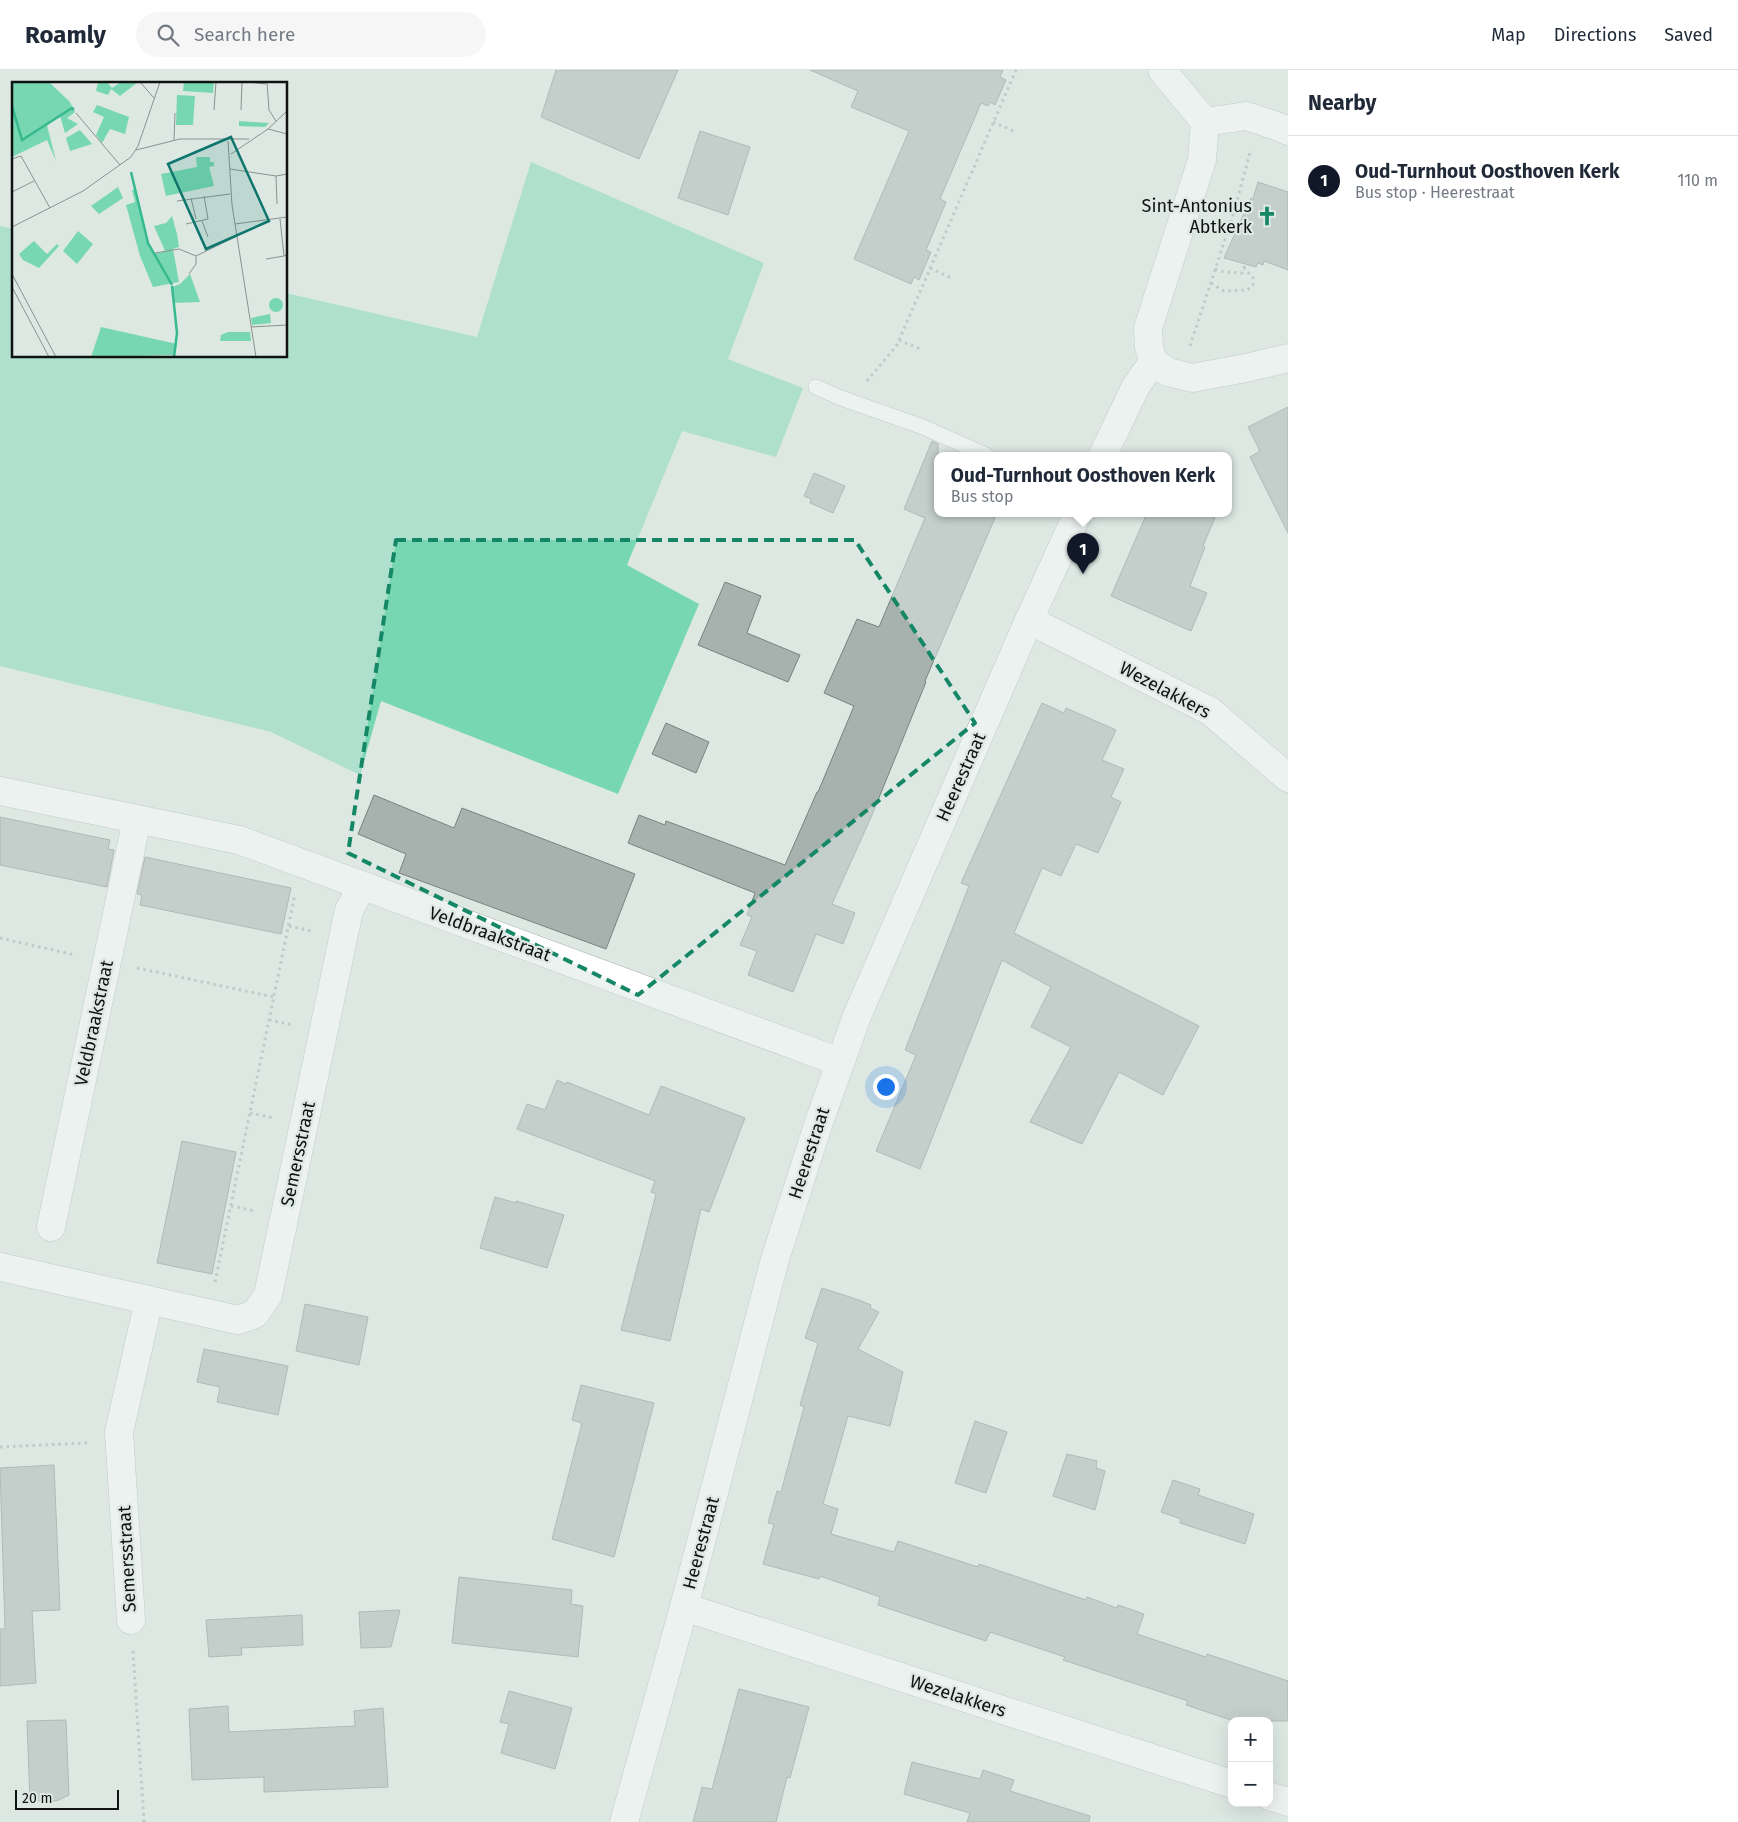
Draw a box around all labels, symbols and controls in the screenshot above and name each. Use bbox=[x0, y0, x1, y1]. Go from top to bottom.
search box bbox=[136, 12, 486, 57]
text: Roamly bbox=[25, 21, 106, 49]
icon: search bbox=[154, 21, 182, 49]
text: Search here bbox=[194, 23, 295, 46]
text: Map bbox=[1491, 24, 1526, 46]
text: Directions bbox=[1554, 24, 1636, 46]
text: Saved bbox=[1664, 24, 1713, 46]
inset map bbox=[12, 82, 288, 358]
text: Nearby bbox=[1308, 90, 1376, 116]
text: Oud-Turnhout Oosthoven Kerk bbox=[1355, 160, 1619, 183]
text: 1 bbox=[1320, 171, 1328, 190]
text: 110 m bbox=[1677, 171, 1718, 190]
text: Bus stop · Heerestraat bbox=[1355, 183, 1515, 202]
place label: Sint-Antonius Abtkerk bbox=[1142, 195, 1253, 238]
church icon: Sint-Antonius Abtkerk bbox=[1256, 205, 1278, 227]
popup bbox=[934, 452, 1232, 517]
text: Oud-Turnhout Oosthoven Kerk bbox=[951, 464, 1215, 487]
text: Bus stop bbox=[951, 487, 1013, 506]
pin: 1 bbox=[1067, 533, 1099, 574]
street label: Wezelakkers bbox=[1116, 657, 1214, 723]
street label: Heerestraat bbox=[932, 729, 991, 825]
street label: Veldbraakstraat bbox=[426, 902, 554, 966]
street label: Veldbraakstraat bbox=[70, 958, 118, 1088]
your location bbox=[873, 1074, 899, 1100]
street label: Semersstraat bbox=[276, 1099, 320, 1209]
street label: Heerestraat bbox=[784, 1104, 834, 1202]
street label: Heerestraat bbox=[678, 1494, 724, 1592]
street label: Semersstraat bbox=[113, 1505, 141, 1613]
street label: Wezelakkers bbox=[907, 1670, 1009, 1722]
map controls bbox=[1228, 1717, 1273, 1807]
button: + bbox=[1228, 1717, 1273, 1762]
button: − bbox=[1228, 1762, 1273, 1807]
scale bar bbox=[15, 1787, 119, 1810]
text: 20 m bbox=[22, 1790, 52, 1807]

